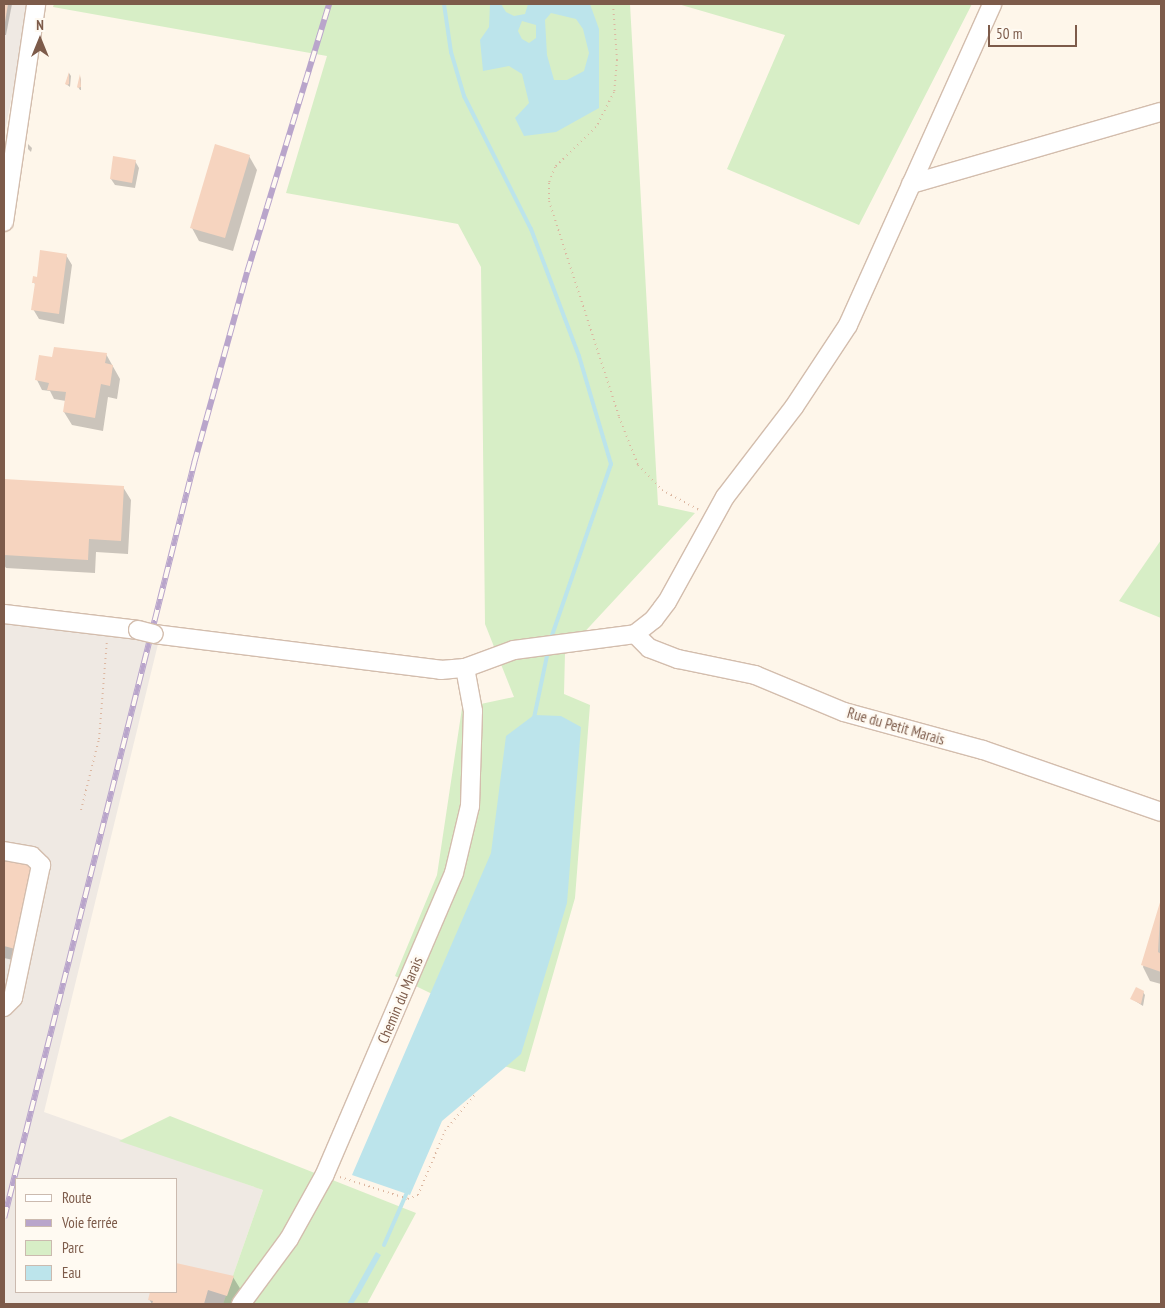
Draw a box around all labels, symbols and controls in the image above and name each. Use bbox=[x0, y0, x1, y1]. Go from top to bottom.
north arrow bbox=[15, 15, 65, 65]
scale bar bbox=[990, 15, 1079, 47]
text: N bbox=[36, 16, 44, 34]
text: 50 m bbox=[996, 24, 1022, 43]
street label: Rue du Petit Marais bbox=[845, 704, 947, 748]
street label: Chemin du Marais bbox=[374, 954, 426, 1046]
legend bbox=[15, 1178, 178, 1293]
text: Route bbox=[62, 1188, 92, 1207]
text: Voie ferrée bbox=[62, 1213, 118, 1232]
text: Parc bbox=[62, 1238, 84, 1257]
text: Eau bbox=[62, 1263, 81, 1282]

